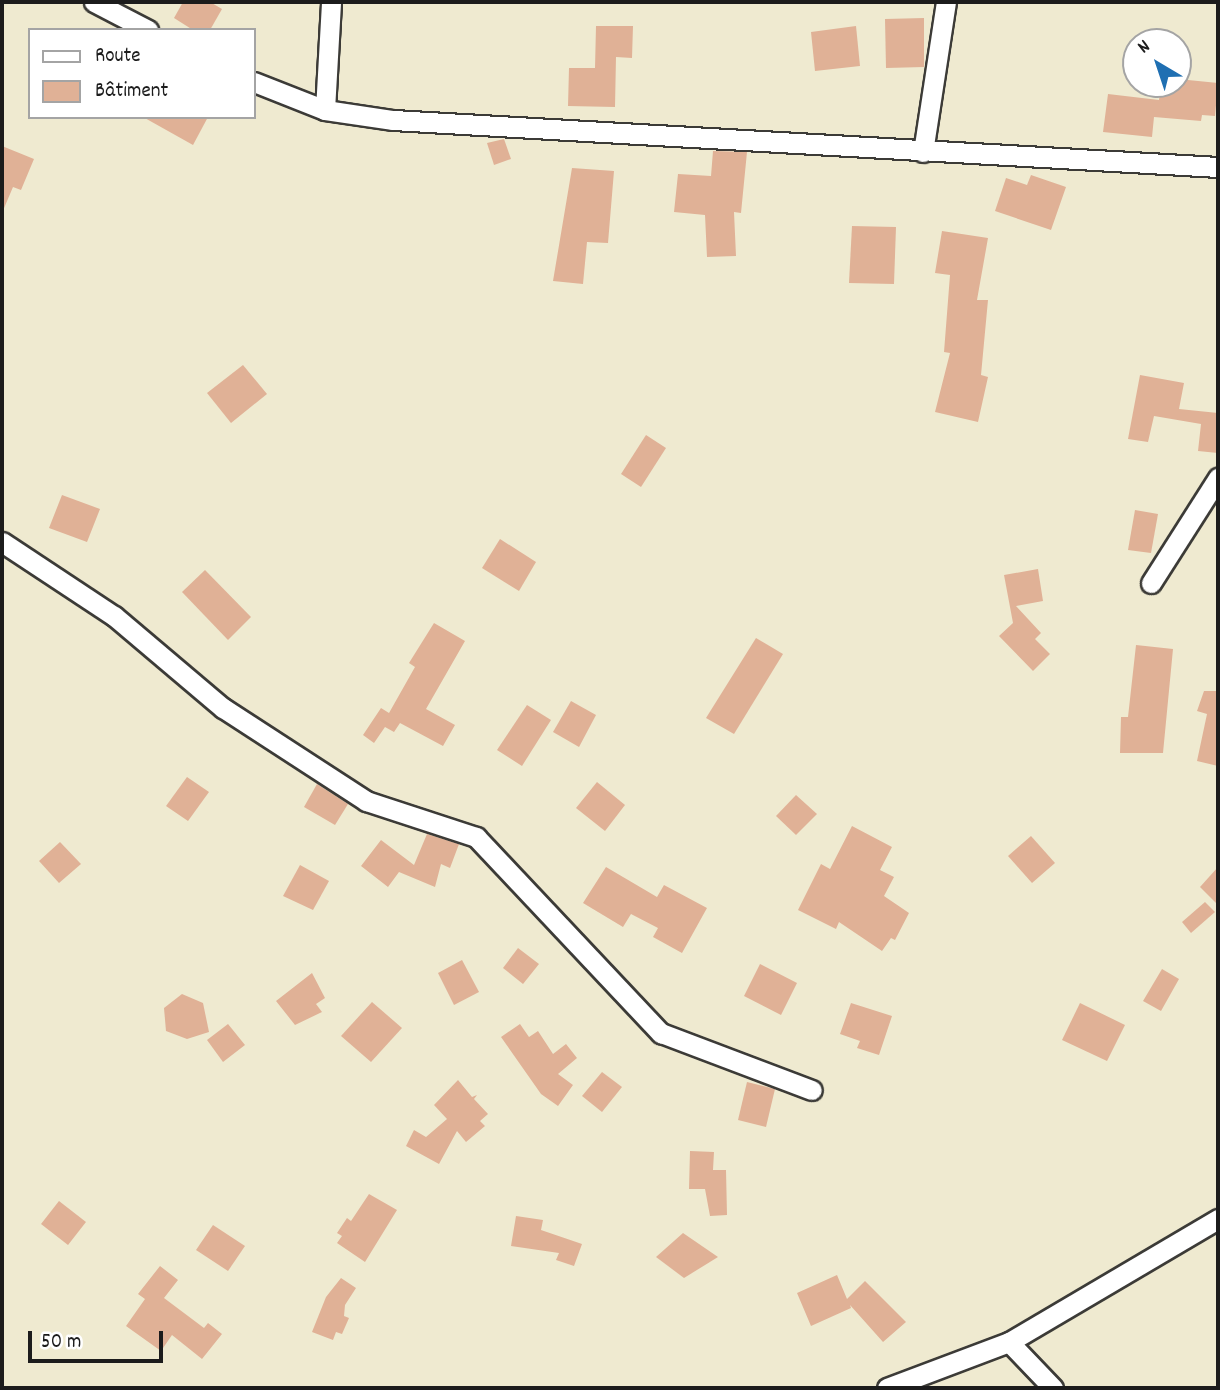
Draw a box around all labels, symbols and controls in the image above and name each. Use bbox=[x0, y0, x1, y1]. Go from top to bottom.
legend bbox=[28, 28, 256, 119]
north arrow bbox=[1122, 28, 1192, 98]
text: N bbox=[1133, 34, 1157, 61]
text: Route bbox=[95, 42, 141, 72]
text: Bâtiment bbox=[95, 77, 168, 107]
scale bar bbox=[32, 1316, 166, 1360]
text: 50 m bbox=[41, 1328, 81, 1358]

